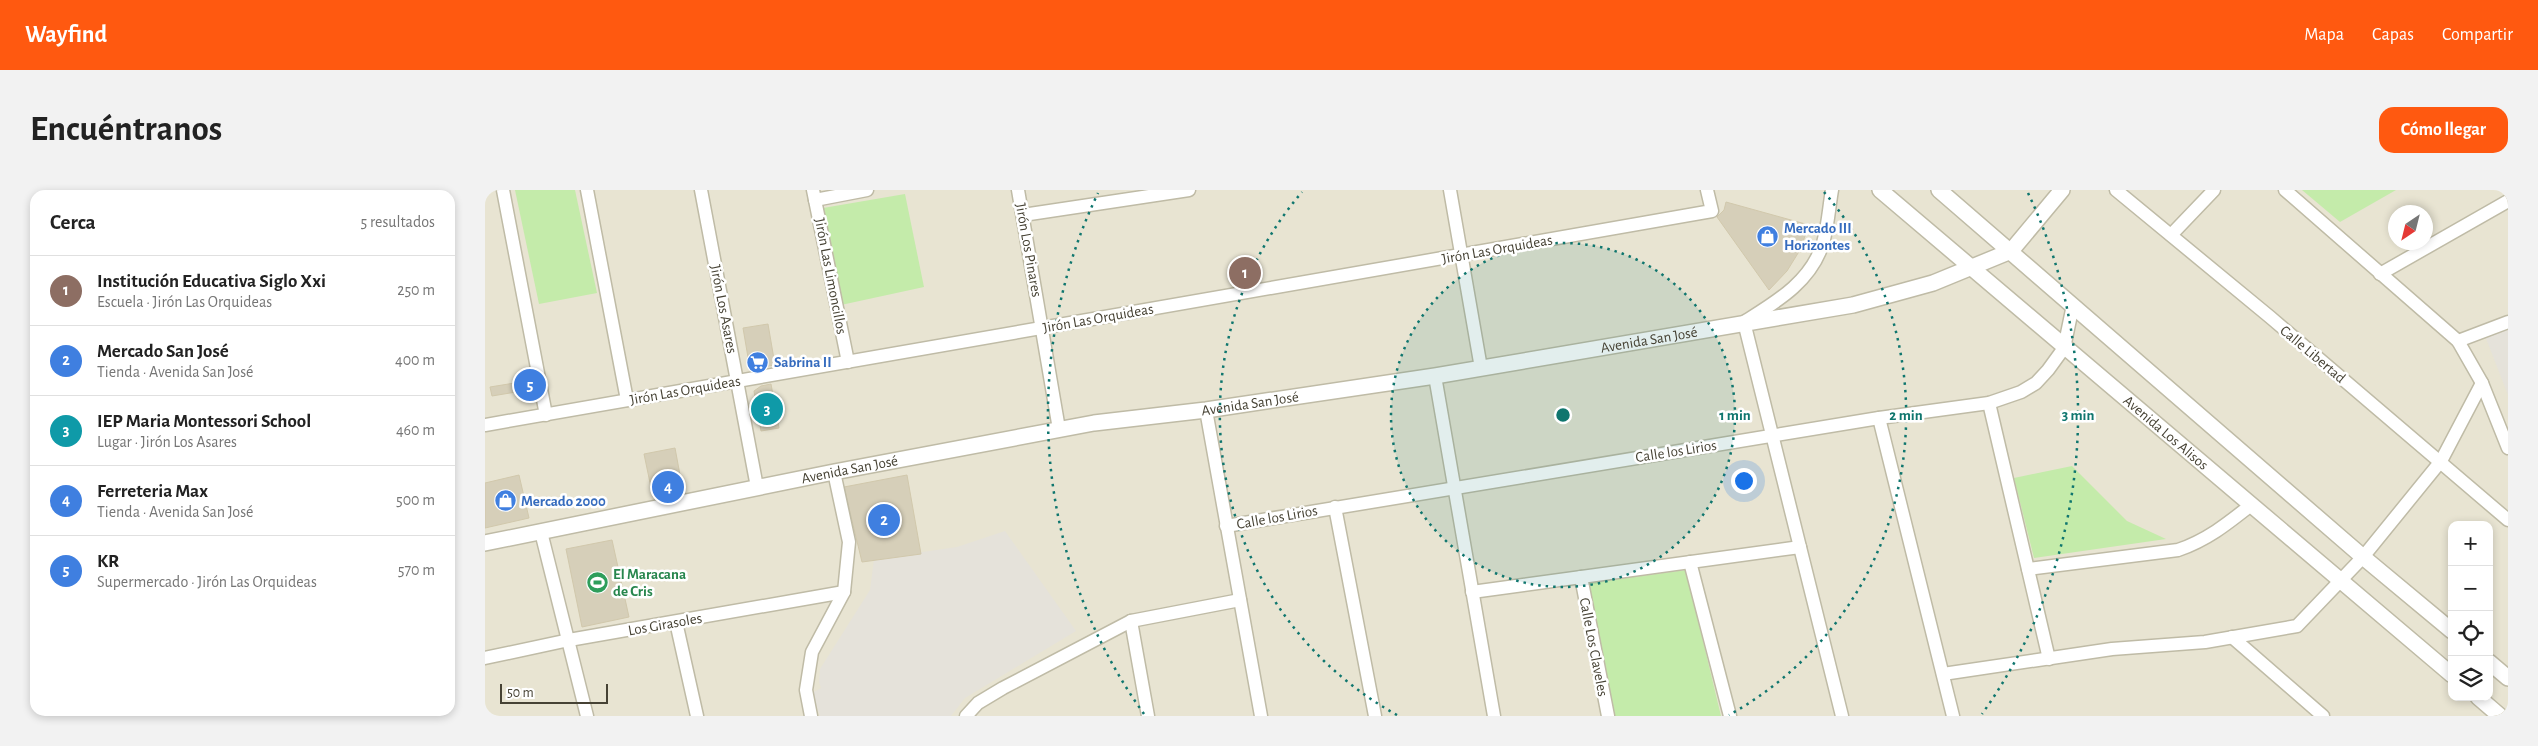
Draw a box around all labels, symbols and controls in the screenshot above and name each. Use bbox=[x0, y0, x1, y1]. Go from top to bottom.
text: Wayfind bbox=[25, 23, 107, 47]
text: Mapa bbox=[2304, 26, 2344, 44]
text: Capas bbox=[2372, 26, 2414, 44]
text: Compartir bbox=[2442, 26, 2513, 44]
button: Cómo llegar bbox=[2379, 107, 2508, 153]
text: Encuéntranos bbox=[30, 112, 222, 147]
street label: Jirón Los Pinares bbox=[1013, 202, 1044, 298]
north arrow bbox=[2388, 205, 2433, 250]
text: Cerca bbox=[50, 212, 96, 233]
text: 5 resultados bbox=[361, 214, 435, 230]
street label: Jirón Las Limoncillos bbox=[812, 217, 849, 336]
place label: Mercado III Horizontes bbox=[1784, 221, 1852, 253]
shop icon: Mercado III Horizontes bbox=[1756, 225, 1780, 249]
street label: Jirón Las Orquideas bbox=[1441, 232, 1554, 267]
pin: 1 bbox=[1229, 254, 1261, 292]
street label: Jirón Los Asares bbox=[708, 263, 739, 355]
text: Institución Educativa Siglo Xxi bbox=[97, 272, 326, 291]
text: 1 bbox=[63, 282, 69, 298]
text: 250 m bbox=[397, 282, 435, 298]
text: Escuela · Jirón Las Orquideas bbox=[97, 294, 272, 310]
street label: Jirón Las Orquideas bbox=[1042, 301, 1155, 336]
street label: Calle Libertad bbox=[2277, 323, 2348, 386]
street label: Avenida San José bbox=[1599, 325, 1699, 356]
text: Mercado San José bbox=[97, 342, 229, 361]
supermarket icon: Sabrina II bbox=[746, 350, 770, 374]
text: 2 bbox=[62, 352, 70, 368]
text: 400 m bbox=[395, 352, 435, 368]
place label: Sabrina II bbox=[774, 355, 832, 370]
text: Tienda · Avenida San José bbox=[97, 364, 253, 380]
pin: 5 bbox=[514, 366, 546, 404]
street label: Jirón Las Orquideas bbox=[629, 373, 742, 408]
street label: Avenida San José bbox=[1201, 389, 1300, 418]
pin: 3 bbox=[751, 390, 783, 428]
street label: Avenida Los Alisos bbox=[2120, 393, 2211, 473]
centre of rings bbox=[1554, 406, 1572, 424]
text: 1 min bbox=[1719, 408, 1751, 423]
text: 2 min bbox=[1889, 408, 1923, 423]
text: 3 min bbox=[2062, 408, 2094, 423]
text: IEP Maria Montessori School bbox=[97, 412, 311, 431]
text: 3 bbox=[63, 422, 69, 438]
text: 460 m bbox=[396, 422, 435, 438]
text: Lugar · Jirón Los Asares bbox=[97, 434, 237, 450]
street label: Calle los Lirios bbox=[1634, 438, 1718, 465]
street label: Avenida San José bbox=[800, 453, 899, 486]
pin: 4 bbox=[652, 468, 684, 506]
your location bbox=[1731, 468, 1757, 494]
text: Ferreteria Max bbox=[97, 482, 208, 501]
shop icon: Mercado 2000 bbox=[493, 489, 517, 513]
text: 4 bbox=[62, 492, 70, 508]
text: 500 m bbox=[396, 492, 435, 508]
place label: Mercado 2000 bbox=[521, 494, 606, 509]
pin: 2 bbox=[868, 501, 900, 539]
street label: Calle los Lirios bbox=[1235, 503, 1319, 532]
text: Tienda · Avenida San José bbox=[97, 504, 253, 520]
map controls bbox=[2448, 521, 2493, 701]
button: + bbox=[2448, 521, 2493, 566]
text: KR bbox=[97, 552, 119, 571]
text: 5 bbox=[63, 562, 69, 578]
text: 570 m bbox=[398, 562, 435, 578]
button: − bbox=[2448, 566, 2493, 611]
place label: El Maracana de Cris bbox=[613, 567, 686, 599]
sports icon: El Maracana de Cris bbox=[585, 571, 609, 595]
text: Supermercado · Jirón Las Orquideas bbox=[97, 574, 317, 590]
street label: Calle Los Claveles bbox=[1577, 596, 1610, 698]
street label: Los Girasoles bbox=[627, 611, 703, 638]
button: locate bbox=[2448, 611, 2493, 656]
button: layers bbox=[2448, 656, 2493, 701]
scale bar bbox=[500, 681, 607, 704]
text: 50 m bbox=[507, 686, 534, 700]

